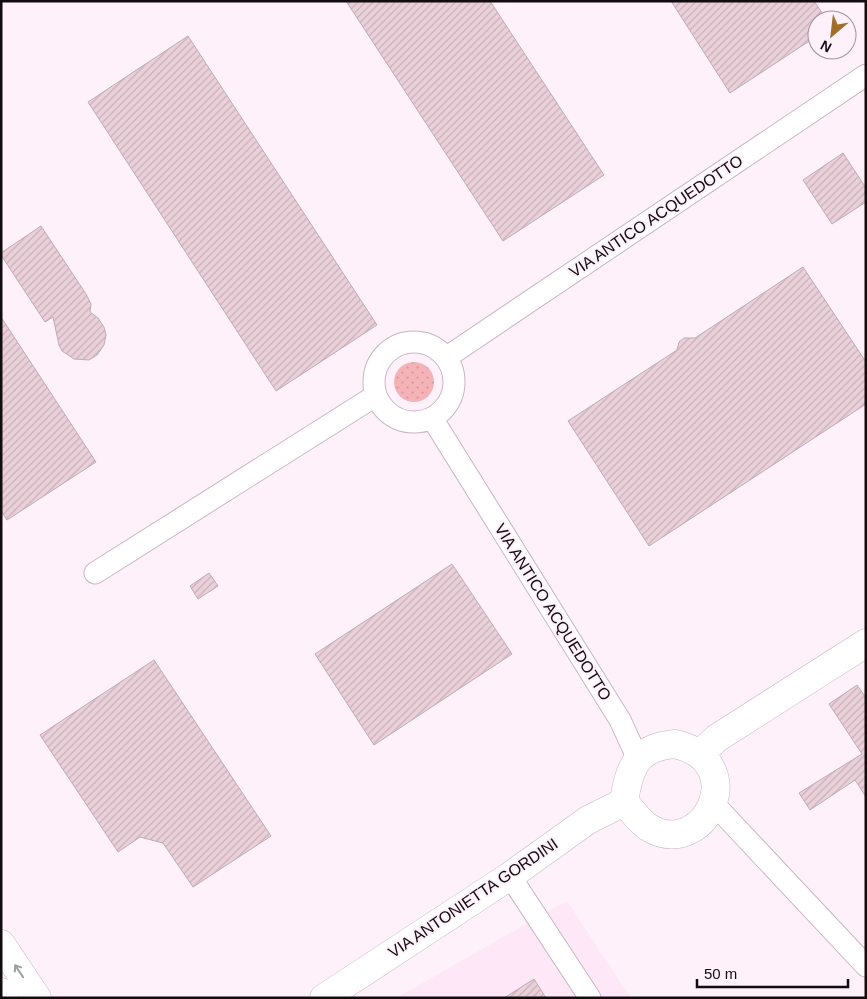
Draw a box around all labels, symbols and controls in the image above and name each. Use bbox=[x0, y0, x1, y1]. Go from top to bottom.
north arrow bbox=[807, 10, 857, 60]
text: N bbox=[818, 37, 834, 56]
street label: VIA ANTICO ACQUEDOTTO bbox=[566, 152, 746, 280]
street label: VIA ANTICO ACQUEDOTTO bbox=[491, 521, 615, 703]
street label: VIA ANTONIETTA GORDINI bbox=[385, 835, 561, 961]
scale bar bbox=[697, 956, 848, 988]
one-way arrow bbox=[14, 964, 24, 978]
text: 50 m bbox=[704, 965, 737, 982]

